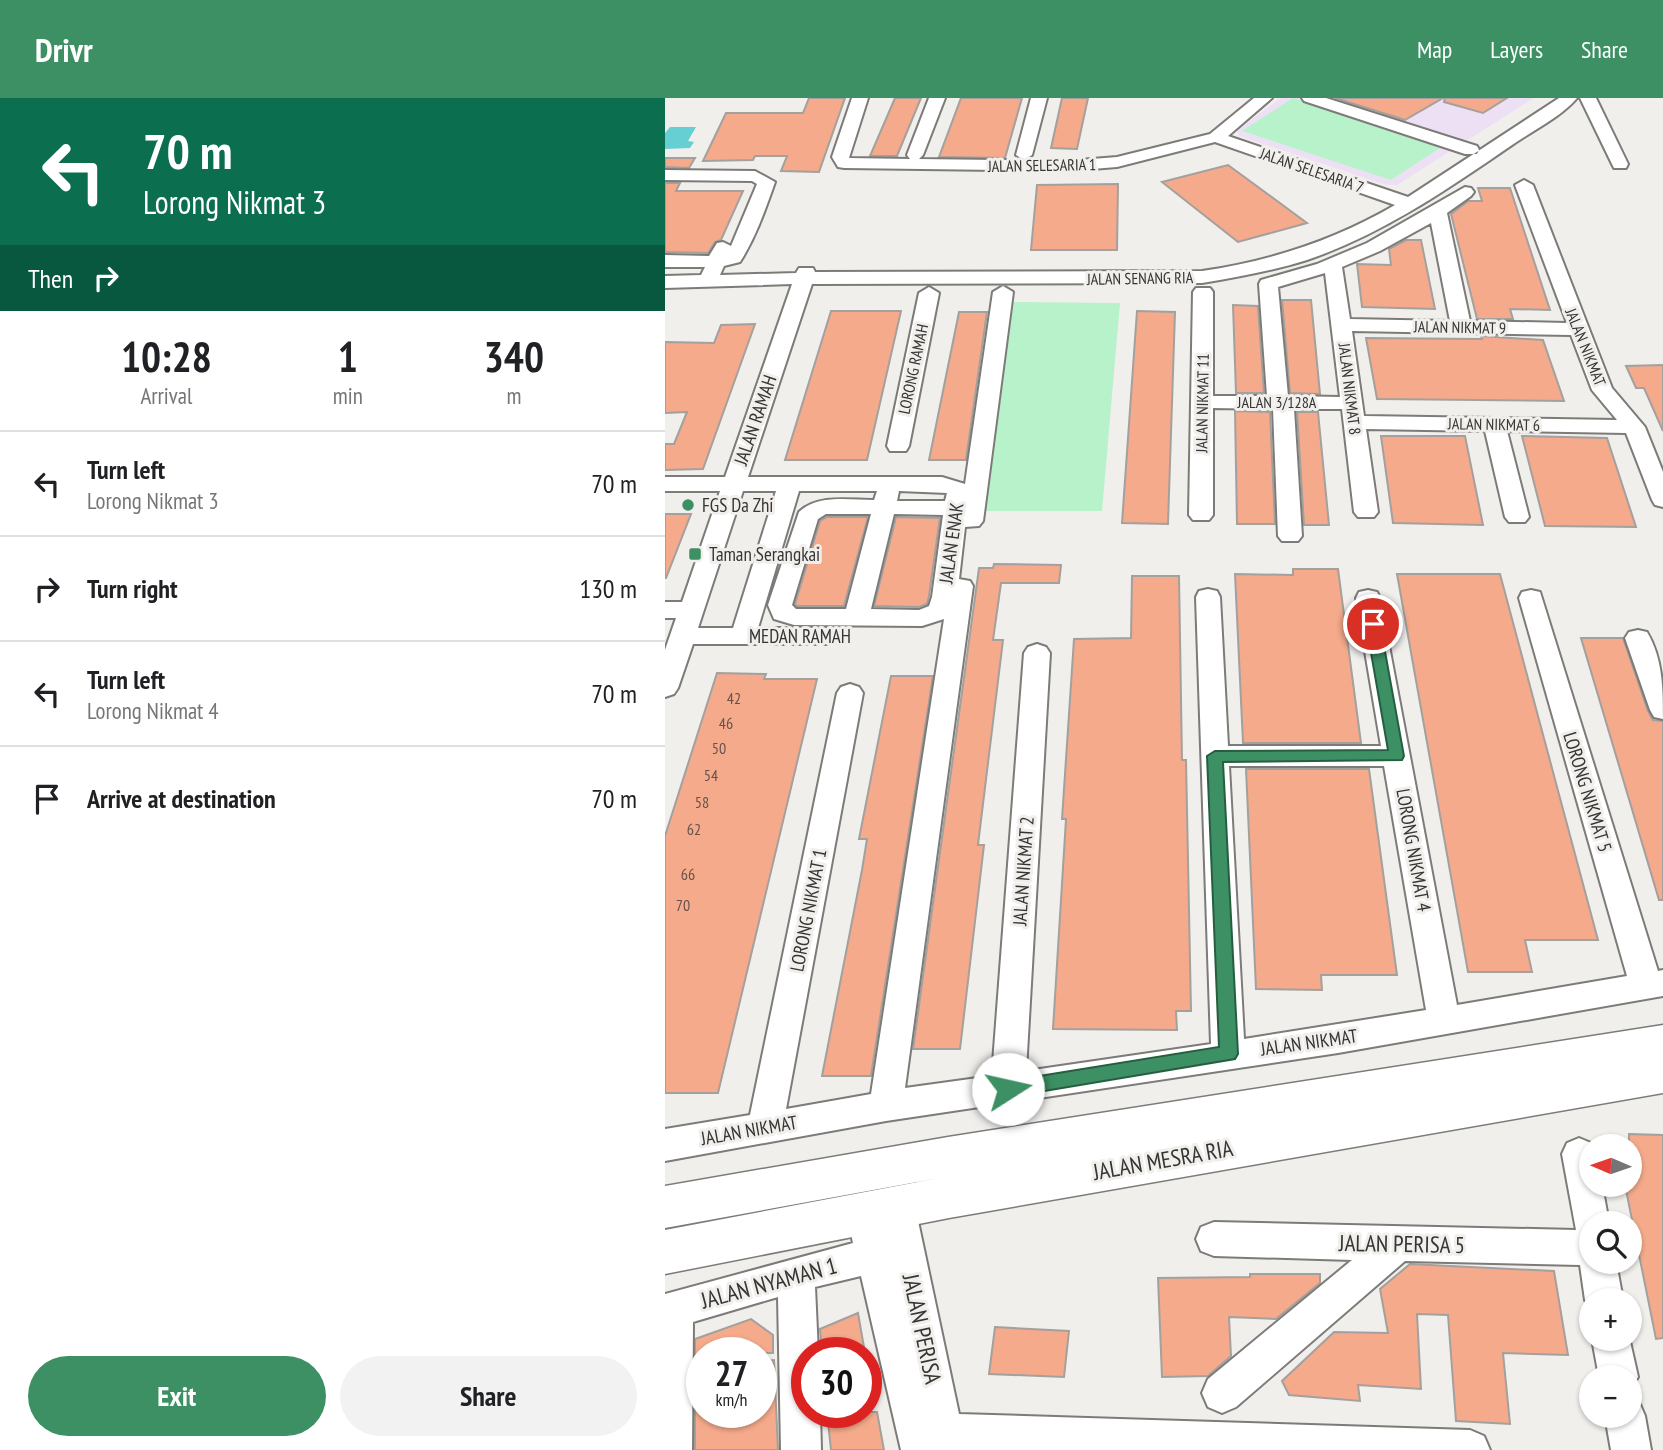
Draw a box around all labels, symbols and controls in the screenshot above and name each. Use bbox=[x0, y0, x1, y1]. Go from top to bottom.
text: Drivr bbox=[35, 28, 93, 71]
text: Map bbox=[1417, 34, 1452, 65]
text: Layers bbox=[1490, 34, 1543, 65]
text: Share bbox=[1581, 34, 1628, 65]
text: 70 m bbox=[143, 119, 232, 183]
icon: left bbox=[28, 126, 119, 217]
street label: JALAN SELESARIA 7 bbox=[1257, 143, 1367, 197]
street label: JALAN SELESARIA 1 bbox=[987, 154, 1096, 176]
text: Lorong Nikmat 3 bbox=[143, 181, 326, 223]
icon: right bbox=[87, 259, 125, 297]
text: Then bbox=[28, 262, 73, 295]
street label: JALAN SENANG RIA bbox=[1086, 267, 1194, 289]
street label: JALAN NIKMAT bbox=[1561, 304, 1611, 389]
street label: JALAN NIKMAT 9 bbox=[1413, 316, 1506, 338]
street label: LORONG RAMAH bbox=[894, 322, 932, 416]
text: 10:28 bbox=[121, 329, 212, 384]
text: 1 bbox=[338, 329, 358, 384]
text: 340 bbox=[484, 329, 544, 384]
street label: JALAN NIKMAT 8 bbox=[1334, 341, 1366, 436]
street label: JALAN NIKMAT 11 bbox=[1191, 353, 1213, 454]
street label: JALAN RAMAH bbox=[728, 372, 782, 469]
text: Arrival bbox=[140, 381, 192, 410]
text: min bbox=[333, 381, 363, 410]
text: m bbox=[506, 381, 521, 410]
street label: JALAN 3/128A bbox=[1237, 392, 1317, 412]
street label: JALAN NIKMAT 6 bbox=[1447, 413, 1540, 435]
text: Turn left bbox=[87, 453, 165, 486]
icon: left bbox=[28, 465, 66, 503]
text: 70 m bbox=[591, 467, 637, 500]
text: Lorong Nikmat 3 bbox=[87, 486, 219, 515]
place label: FGS Da Zhi bbox=[702, 493, 773, 517]
marker: FGS Da Zhi bbox=[680, 497, 696, 513]
street label: JALAN ENAK bbox=[933, 501, 969, 586]
place label: Taman Serangkai bbox=[709, 542, 820, 566]
marker: Taman Serangkai bbox=[687, 546, 703, 562]
icon: right bbox=[28, 570, 66, 608]
text: Turn right bbox=[87, 572, 178, 605]
text: 130 m bbox=[579, 572, 637, 605]
pin bbox=[1343, 594, 1403, 654]
icon: arrive bbox=[1354, 605, 1392, 643]
street label: MEDAN RAMAH bbox=[749, 624, 851, 648]
text: Turn left bbox=[87, 663, 165, 696]
icon: left bbox=[28, 675, 66, 713]
text: 70 m bbox=[591, 677, 637, 710]
house number: 42 bbox=[727, 688, 741, 708]
text: Lorong Nikmat 4 bbox=[87, 696, 219, 725]
house number: 46 bbox=[719, 713, 733, 733]
street label: LORONG NIKMAT 5 bbox=[1558, 729, 1618, 855]
house number: 50 bbox=[712, 738, 726, 758]
house number: 54 bbox=[704, 765, 718, 785]
icon: arrive bbox=[28, 780, 66, 818]
text: Arrive at destination bbox=[87, 782, 276, 815]
text: 70 m bbox=[591, 782, 637, 815]
street label: LORONG NIKMAT 4 bbox=[1391, 787, 1437, 914]
house number: 58 bbox=[695, 792, 709, 812]
street label: JALAN NIKMAT 2 bbox=[1007, 816, 1039, 927]
house number: 62 bbox=[687, 819, 701, 839]
street label: LORONG NIKMAT 1 bbox=[784, 847, 832, 973]
house number: 66 bbox=[681, 864, 695, 884]
house number: 70 bbox=[676, 895, 690, 915]
street label: JALAN NIKMAT bbox=[1258, 1023, 1359, 1061]
position arrow bbox=[971, 1052, 1045, 1126]
street label: JALAN NIKMAT bbox=[698, 1110, 800, 1150]
street label: JALAN MESRA RIA bbox=[1090, 1133, 1235, 1186]
north arrow bbox=[1579, 1134, 1641, 1197]
map controls bbox=[1579, 1134, 1642, 1428]
button: search bbox=[1579, 1211, 1642, 1274]
street label: JALAN PERISA 5 bbox=[1338, 1228, 1465, 1259]
street label: JALAN NYAMAN 1 bbox=[697, 1250, 840, 1315]
street label: JALAN PERISA bbox=[896, 1270, 948, 1387]
button: + bbox=[1579, 1288, 1642, 1351]
speed limit sign: 30 bbox=[791, 1337, 882, 1428]
text: 27 bbox=[715, 1350, 748, 1396]
button: Exit bbox=[28, 1356, 326, 1436]
button: Share bbox=[340, 1356, 637, 1436]
button: − bbox=[1579, 1365, 1642, 1428]
text: km/h bbox=[716, 1388, 747, 1411]

